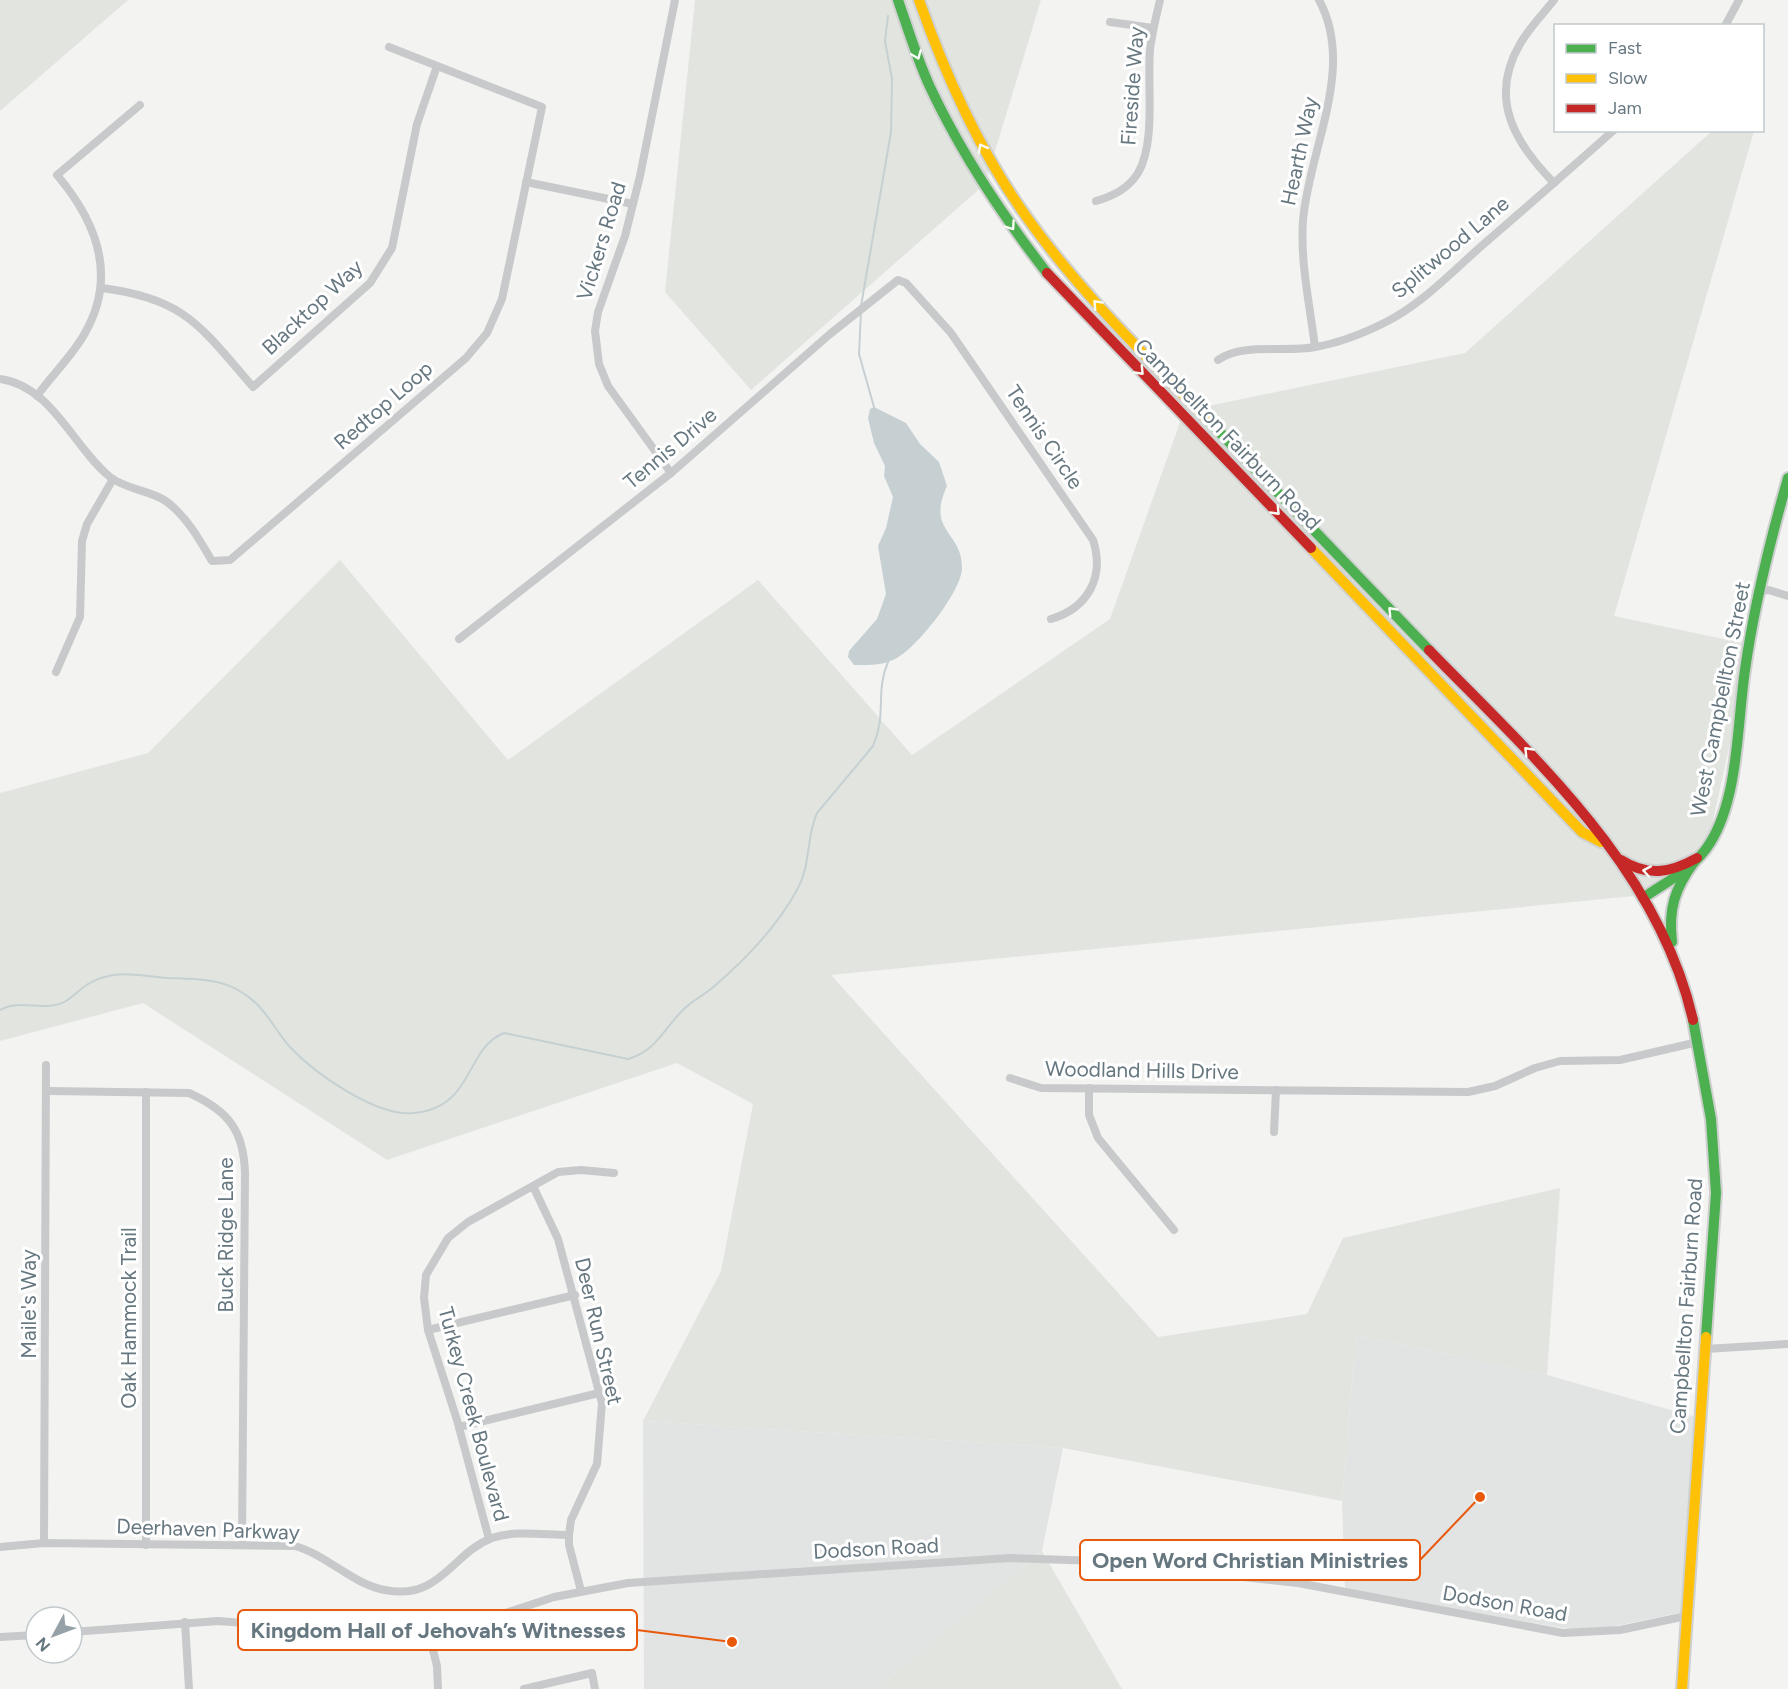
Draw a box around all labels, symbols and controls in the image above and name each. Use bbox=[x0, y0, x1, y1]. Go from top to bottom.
legend bbox=[1554, 24, 1764, 132]
street label: Fireside Way bbox=[1115, 26, 1149, 146]
text: Fast bbox=[1608, 37, 1642, 59]
one-way arrow bbox=[910, 49, 922, 60]
text: Slow bbox=[1608, 67, 1647, 89]
street label: Hearth Way bbox=[1275, 94, 1323, 208]
text: Jam bbox=[1608, 97, 1642, 119]
one-way arrow bbox=[978, 143, 989, 154]
street label: Vickers Road bbox=[571, 179, 631, 303]
street label: Splitwood Lane bbox=[1386, 191, 1514, 303]
one-way arrow bbox=[1004, 219, 1015, 230]
street label: Blacktop Way bbox=[257, 254, 367, 360]
one-way arrow bbox=[1093, 301, 1104, 311]
street label: Campbellton Fairburn Road bbox=[1130, 333, 1326, 535]
street label: Redtop Loop bbox=[329, 355, 437, 455]
one-way arrow bbox=[1133, 365, 1144, 375]
street label: Tennis Circle bbox=[1001, 380, 1089, 494]
street label: Tennis Drive bbox=[618, 402, 722, 494]
one-way arrow bbox=[1269, 505, 1280, 515]
street label: West Campbellton Street bbox=[1685, 579, 1755, 818]
one-way arrow bbox=[1389, 607, 1400, 618]
one-way arrow bbox=[1524, 748, 1535, 759]
one-way arrow bbox=[1642, 866, 1652, 878]
street label: Woodland Hills Drive bbox=[1045, 1056, 1239, 1084]
street label: Buck Ridge Lane bbox=[213, 1157, 238, 1313]
street label: Campbellton Fairburn Road bbox=[1665, 1177, 1707, 1435]
street label: Oak Hammock Trail bbox=[116, 1227, 141, 1409]
street label: Maile's Way bbox=[16, 1249, 41, 1359]
street label: Deer Run Street bbox=[570, 1255, 628, 1407]
street label: Turkey Creek Boulevard bbox=[433, 1304, 515, 1524]
street label: Deerhaven Parkway bbox=[116, 1513, 300, 1545]
street label: Dodson Road bbox=[812, 1532, 940, 1564]
callout: Open Word Christian Ministries bbox=[1080, 1540, 1420, 1580]
text: Open Word Christian Ministries bbox=[1092, 1547, 1408, 1574]
street label: Dodson Road bbox=[1441, 1580, 1569, 1626]
north arrow bbox=[24, 1605, 84, 1665]
callout: Kingdom Hall of Jehovah’s Witnesses bbox=[238, 1610, 637, 1650]
text: Kingdom Hall of Jehovah’s Witnesses bbox=[250, 1617, 626, 1644]
text: N bbox=[32, 1634, 54, 1655]

